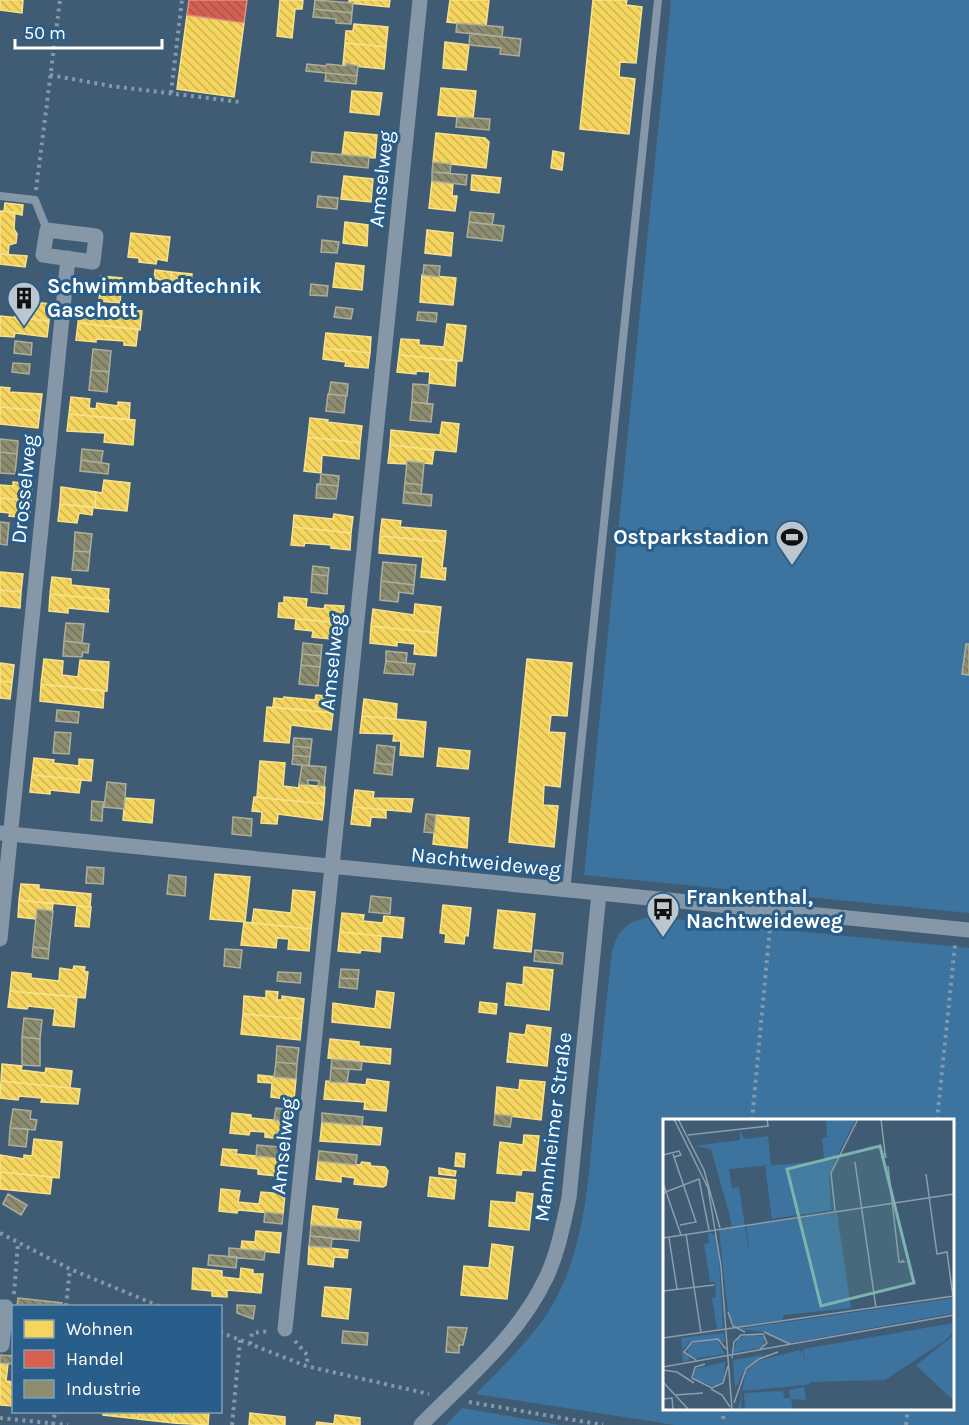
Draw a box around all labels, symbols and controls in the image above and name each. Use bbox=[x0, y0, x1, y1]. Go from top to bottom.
scale bar bbox=[15, 12, 162, 50]
text: 50 m bbox=[24, 22, 66, 44]
street label: Amselweg bbox=[364, 129, 398, 229]
place label: Schwimmbadtechnik Gaschott bbox=[47, 274, 262, 322]
building icon: Schwimmbadtechnik Gaschott bbox=[6, 280, 42, 327]
street label: Drosselweg bbox=[6, 433, 42, 545]
sports icon: Ostparkstadion bbox=[774, 519, 810, 566]
place label: Ostparkstadion bbox=[613, 525, 769, 549]
street label: Amselweg bbox=[315, 612, 349, 712]
street label: Nachtweideweg bbox=[410, 842, 562, 882]
place label: Frankenthal, Nachtweideweg bbox=[686, 885, 843, 933]
bus stop icon: Frankenthal, Nachtweideweg bbox=[645, 891, 681, 938]
street label: Mannheimer Straße bbox=[529, 1031, 577, 1223]
street label: Amselweg bbox=[266, 1096, 300, 1196]
inset map bbox=[663, 1119, 954, 1410]
legend bbox=[12, 1305, 222, 1413]
text: Wohnen bbox=[66, 1318, 133, 1340]
text: Handel bbox=[66, 1348, 124, 1370]
text: Industrie bbox=[66, 1378, 141, 1400]

